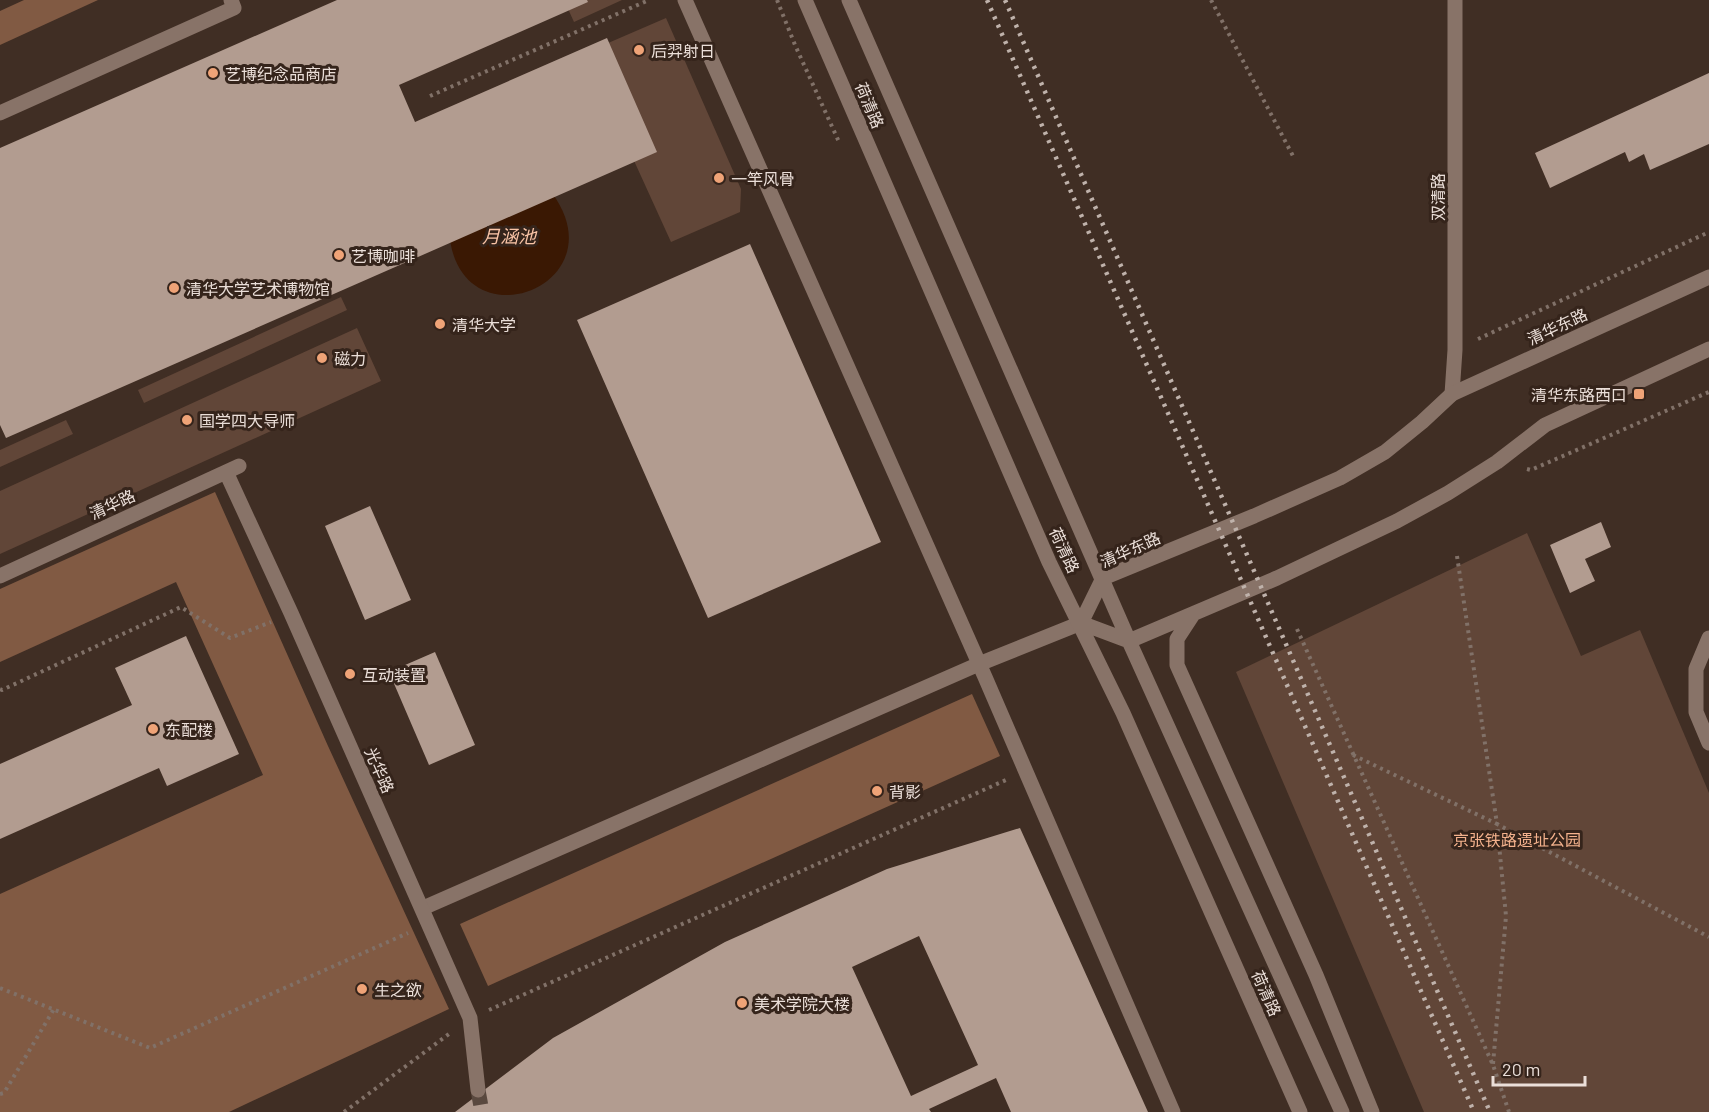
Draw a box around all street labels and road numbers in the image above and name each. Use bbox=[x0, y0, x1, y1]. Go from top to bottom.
street label: 荷清路 bbox=[852, 79, 888, 131]
street label: 双清路 bbox=[1428, 173, 1447, 221]
street label: 清华东路 bbox=[1524, 304, 1590, 348]
street label: 清华路 bbox=[86, 485, 138, 523]
street label: 荷清路 bbox=[1046, 524, 1084, 576]
street label: 清华东路 bbox=[1097, 527, 1163, 571]
street label: 光华路 bbox=[362, 744, 398, 796]
street label: 荷清路 bbox=[1249, 967, 1285, 1019]

